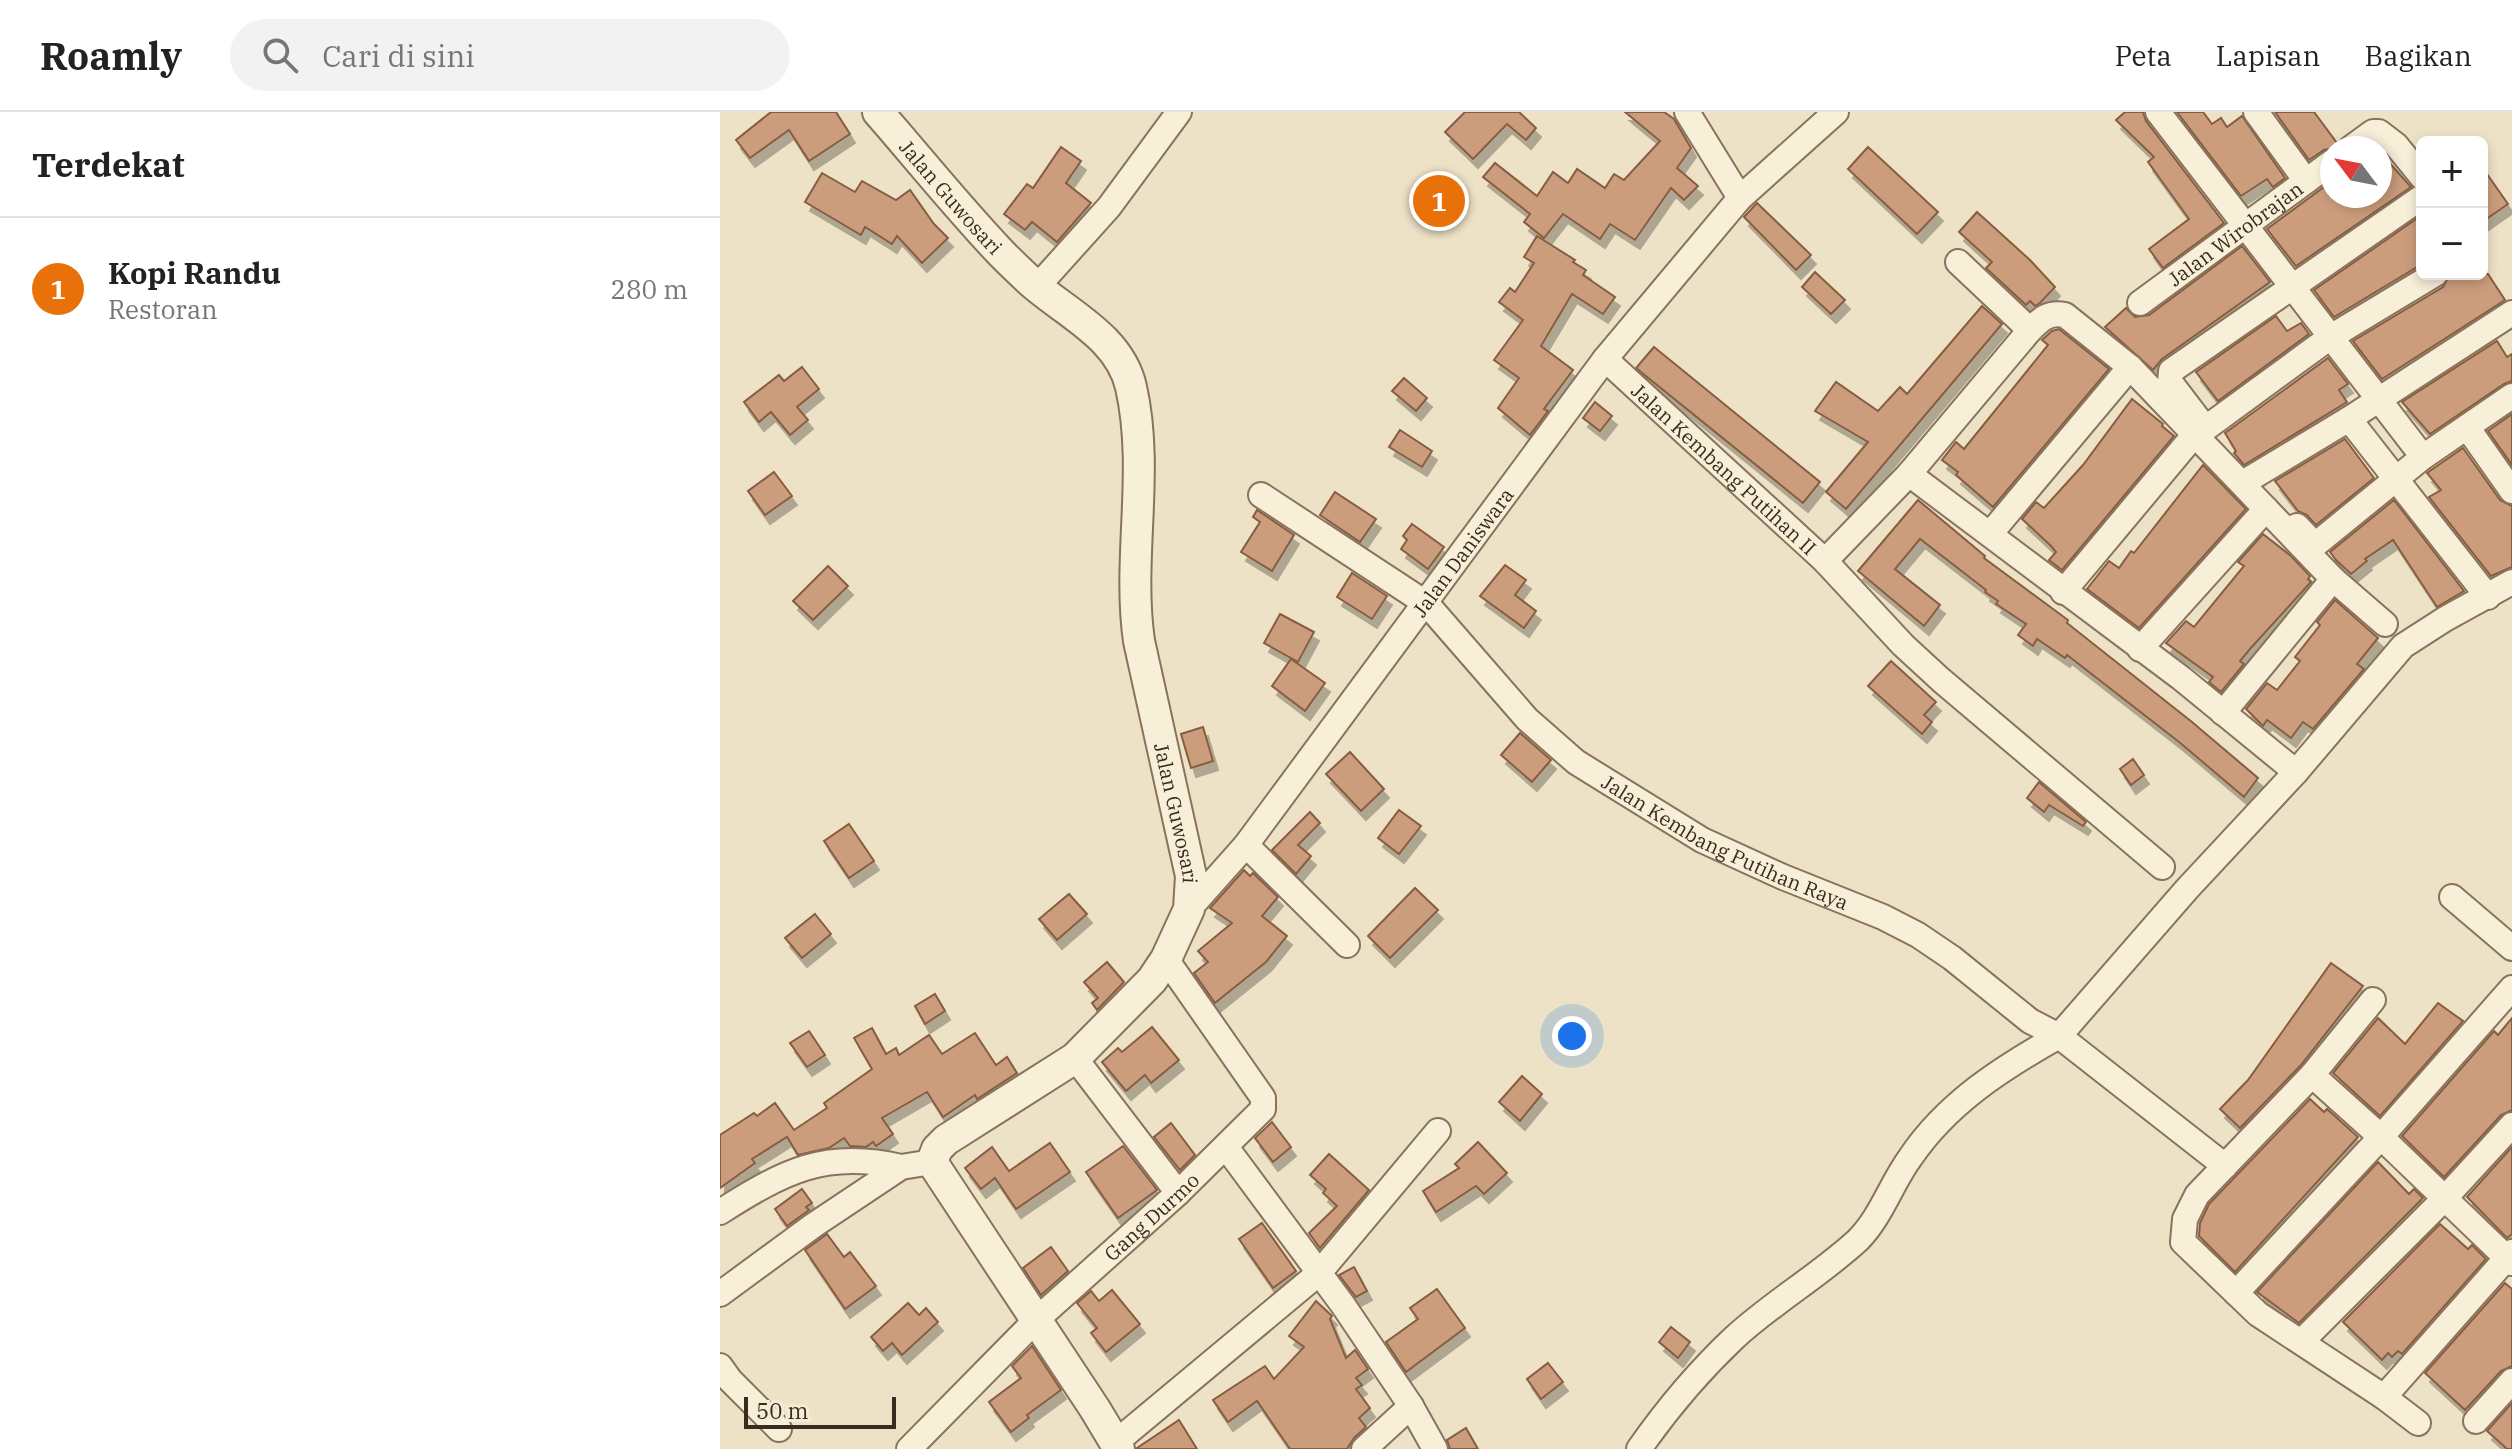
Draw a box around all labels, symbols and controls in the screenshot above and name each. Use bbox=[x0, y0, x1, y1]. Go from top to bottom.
search box bbox=[230, 19, 790, 91]
text: Roamly bbox=[40, 31, 182, 80]
icon: search bbox=[258, 33, 302, 77]
text: Cari di sini bbox=[322, 36, 475, 75]
text: Peta bbox=[2115, 37, 2172, 74]
text: Lapisan bbox=[2216, 37, 2321, 74]
text: Bagikan bbox=[2365, 37, 2472, 74]
street label: Jalan Guwosari bbox=[894, 134, 1009, 260]
north arrow bbox=[2320, 136, 2392, 208]
map controls bbox=[2416, 136, 2488, 280]
button: + bbox=[2416, 136, 2488, 208]
text: Terdekat bbox=[32, 142, 185, 186]
pin: 1 bbox=[1413, 171, 1465, 231]
street label: Jalan Wirobrajan bbox=[2162, 174, 2308, 292]
button: − bbox=[2416, 208, 2488, 280]
text: Kopi Randu bbox=[108, 253, 281, 292]
text: 1 bbox=[50, 272, 66, 306]
text: 280 m bbox=[610, 272, 688, 306]
text: Restoran bbox=[108, 292, 218, 326]
street label: Jalan Kembang Putihan II bbox=[1626, 377, 1823, 560]
street label: Jalan Daniswara bbox=[1406, 482, 1519, 622]
street label: Jalan Guwosari bbox=[1148, 740, 1204, 884]
street label: Jalan Kembang Putihan Raya bbox=[1597, 768, 1853, 915]
your location bbox=[1552, 1016, 1592, 1056]
street label: Gang Durmo bbox=[1098, 1166, 1205, 1267]
scale bar bbox=[744, 1393, 896, 1429]
text: 50 m bbox=[756, 1396, 808, 1425]

